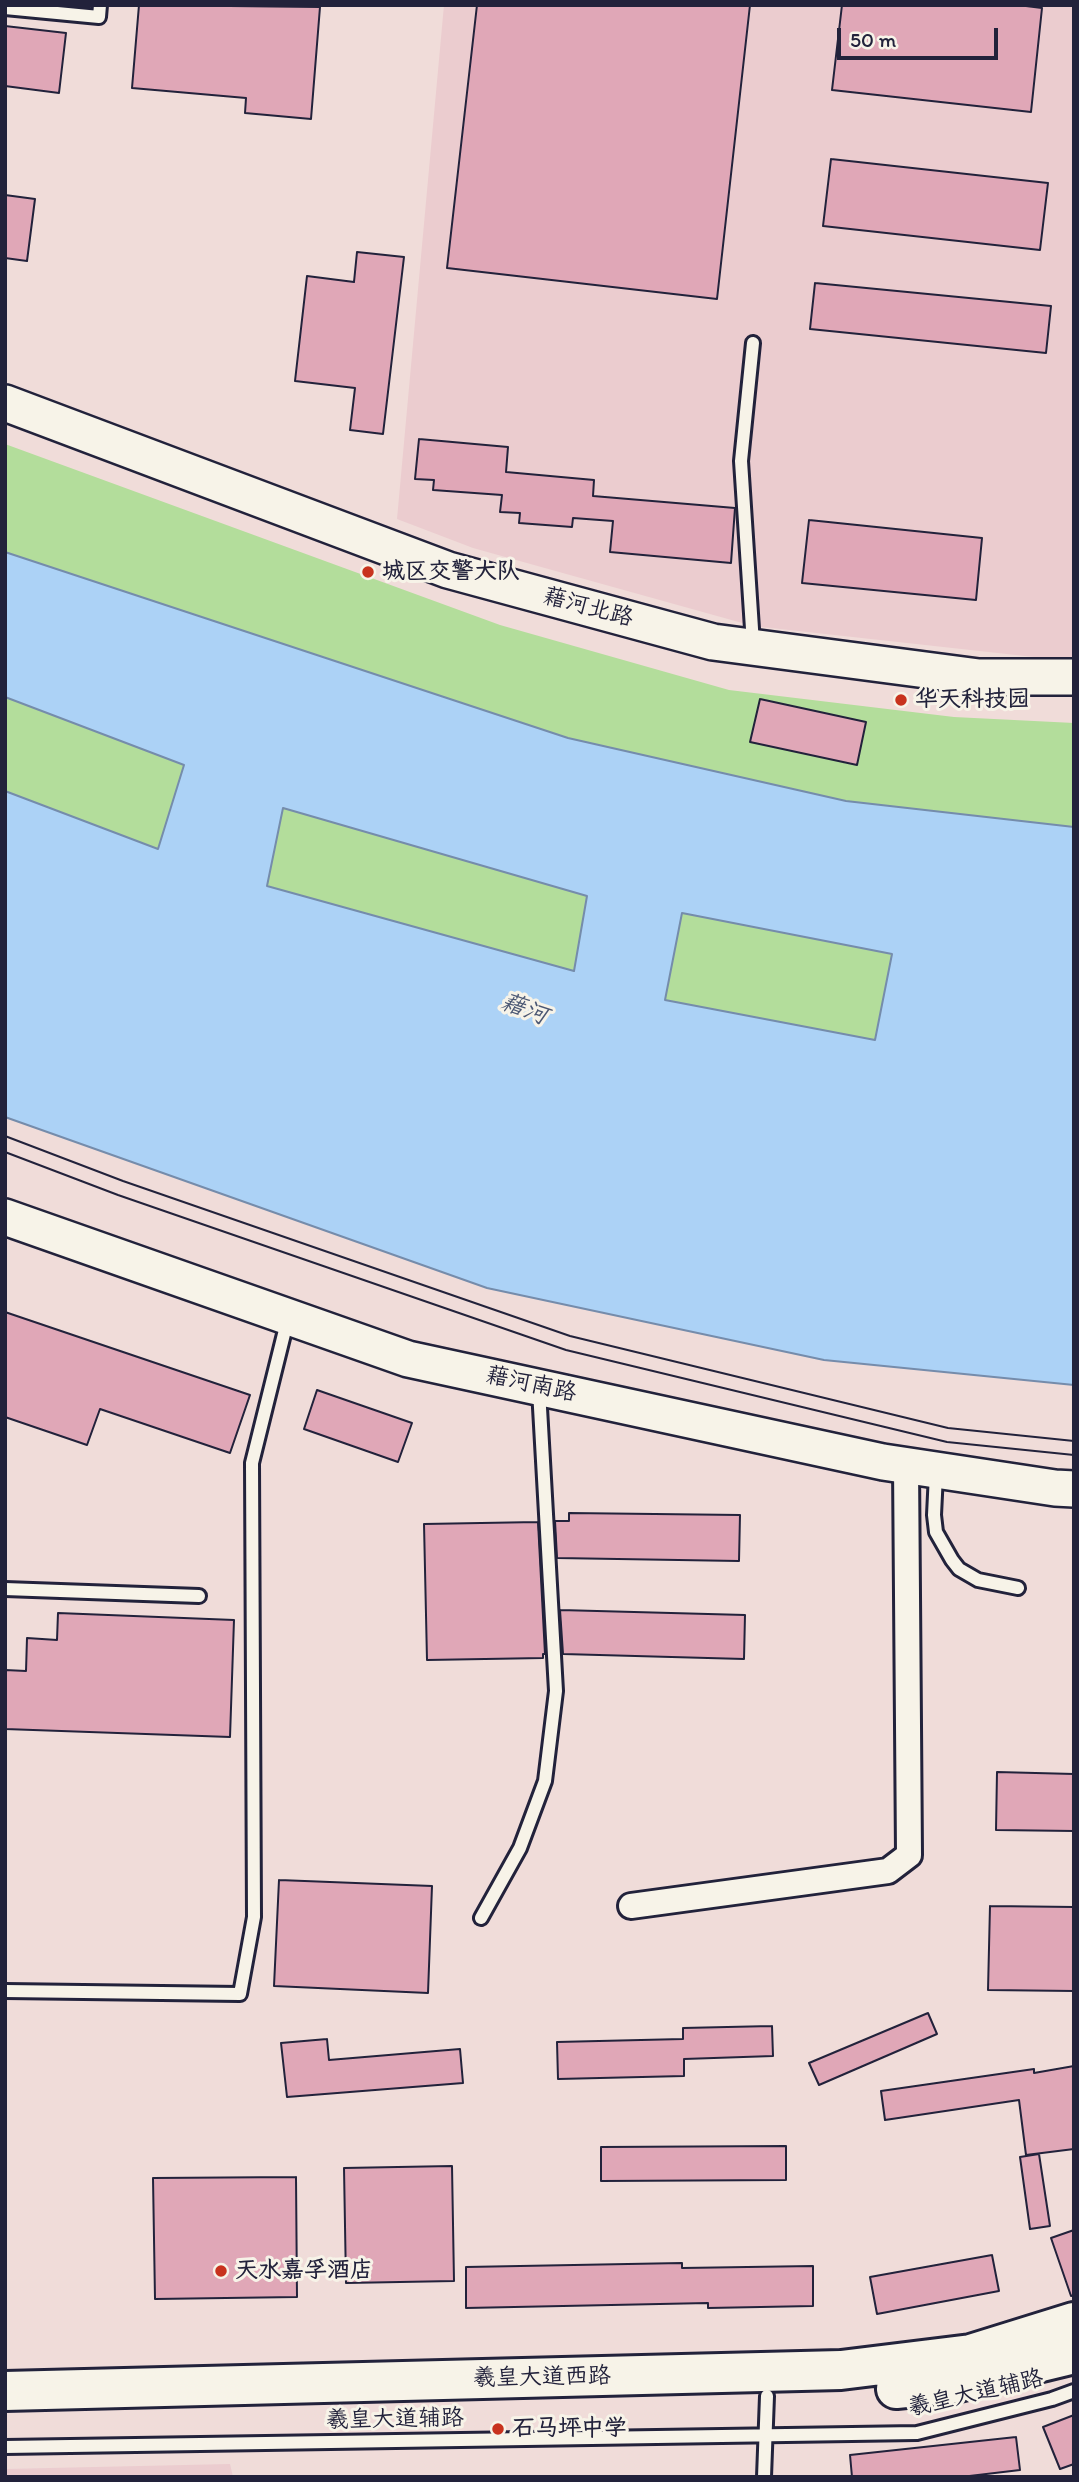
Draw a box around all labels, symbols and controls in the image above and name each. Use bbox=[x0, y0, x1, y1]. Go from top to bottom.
scale bar bbox=[841, 14, 1002, 58]
text: 50 m bbox=[850, 27, 896, 52]
place label: 城区交警大队 bbox=[382, 558, 520, 586]
marker: 城区交警大队 bbox=[360, 564, 376, 580]
street label: 藉河北路 bbox=[540, 583, 636, 633]
place label: 华天科技园 bbox=[915, 686, 1030, 714]
marker: 华天科技园 bbox=[893, 692, 909, 708]
water label: 藉河 bbox=[496, 988, 552, 1032]
street label: 藉河南路 bbox=[483, 1362, 579, 1408]
place label: 天水嘉孚酒店 bbox=[235, 2257, 373, 2285]
marker: 天水嘉孚酒店 bbox=[213, 2263, 229, 2279]
street label: 羲皇大道西路 bbox=[473, 2363, 611, 2393]
street label: 羲皇大道辅路 bbox=[906, 2365, 1046, 2423]
street label: 羲皇大道辅路 bbox=[326, 2405, 464, 2435]
place label: 石马坪中学 bbox=[512, 2415, 627, 2443]
marker: 石马坪中学 bbox=[490, 2421, 506, 2437]

